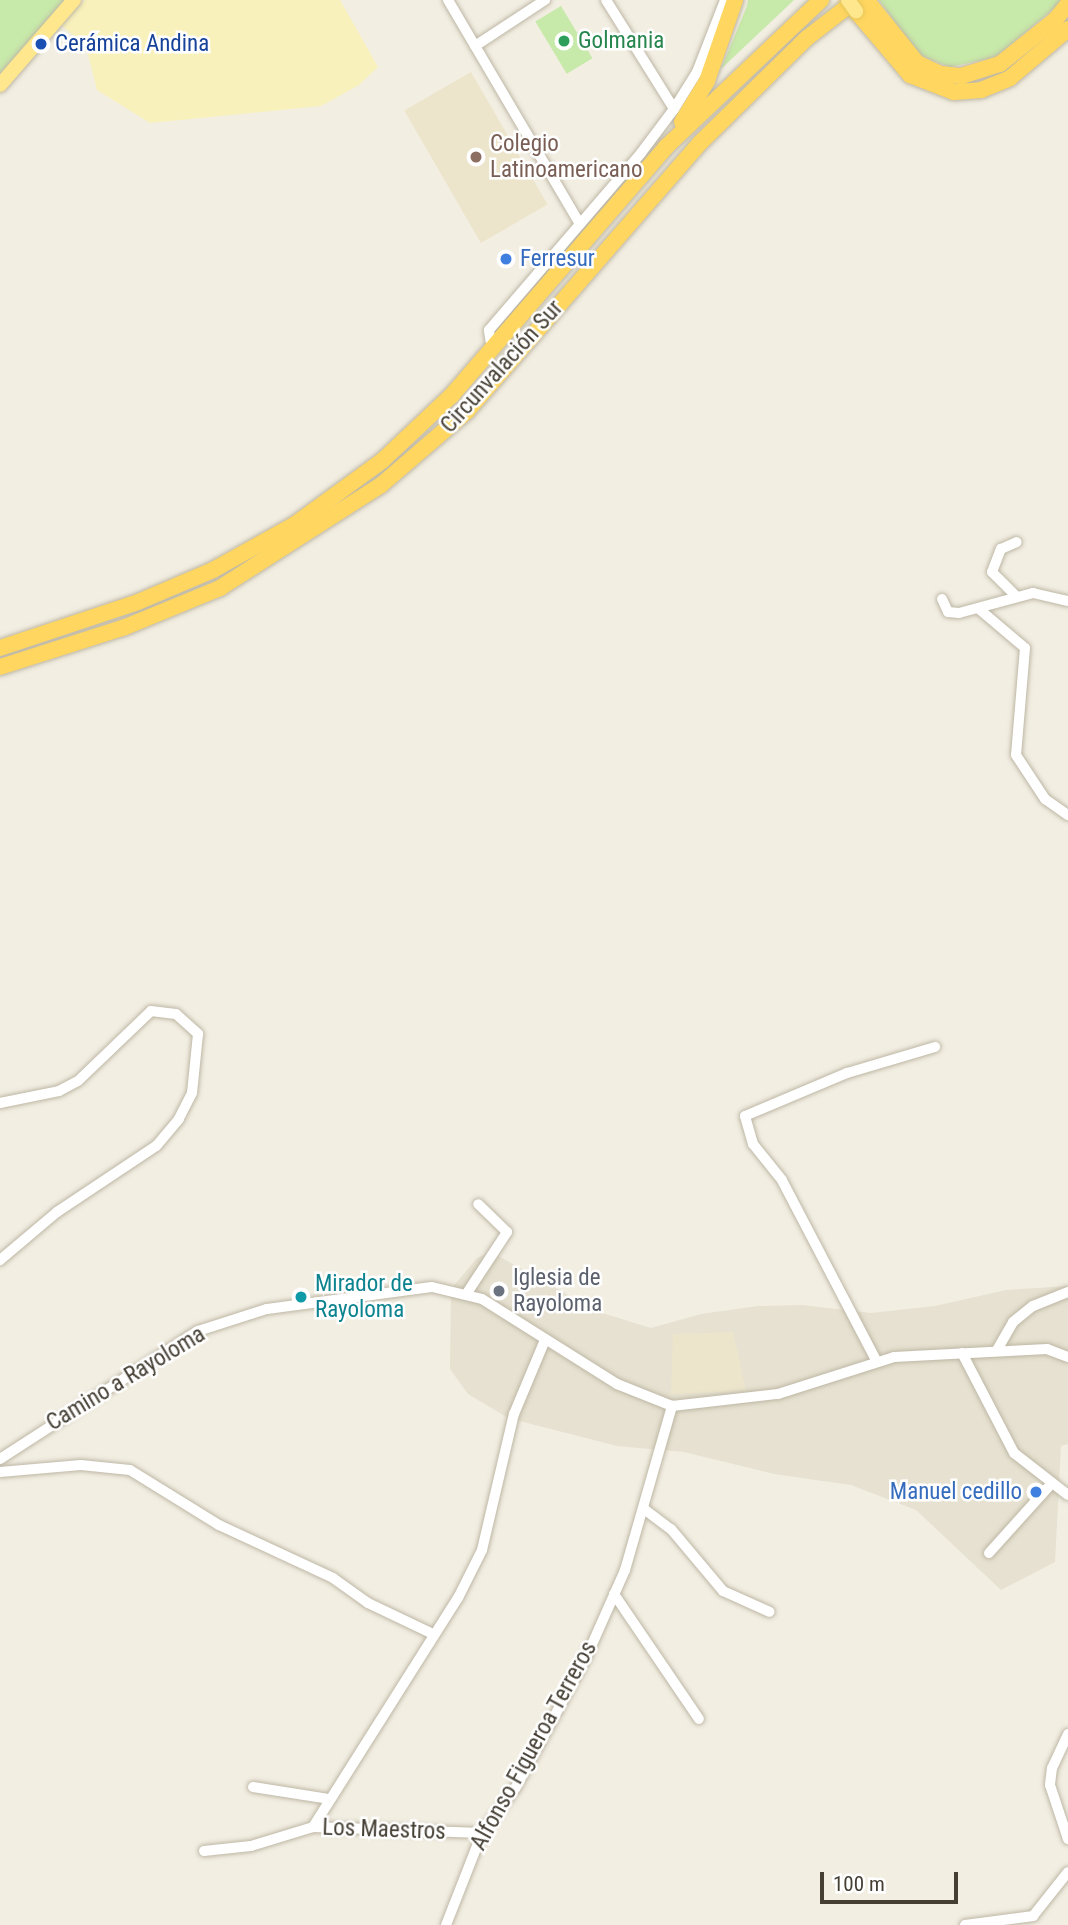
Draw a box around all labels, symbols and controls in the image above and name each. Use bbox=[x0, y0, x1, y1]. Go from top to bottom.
place label: Golmania bbox=[578, 27, 664, 55]
place label: Cerámica Andina bbox=[55, 30, 209, 58]
marker: Golmania bbox=[556, 33, 572, 49]
marker: Cerámica Andina bbox=[33, 36, 49, 52]
place label: Colegio Latinoamericano bbox=[490, 130, 642, 184]
marker: Colegio Latinoamericano bbox=[468, 149, 484, 165]
place label: Ferresur bbox=[520, 245, 595, 273]
marker: Ferresur bbox=[498, 251, 514, 267]
street label: Circunvalación Sur bbox=[435, 295, 569, 439]
place label: Iglesia de Rayoloma bbox=[513, 1264, 602, 1318]
place label: Mirador de Rayoloma bbox=[315, 1270, 413, 1324]
marker: Iglesia de Rayoloma bbox=[491, 1283, 507, 1299]
marker: Mirador de Rayoloma bbox=[293, 1289, 309, 1305]
street label: Camino a Rayoloma bbox=[42, 1321, 210, 1437]
place label: Manuel cedillo bbox=[890, 1478, 1022, 1506]
marker: Manuel cedillo bbox=[1028, 1484, 1044, 1500]
street label: Alfonso Figueroa Terreros bbox=[465, 1637, 603, 1855]
street label: Los Maestros bbox=[322, 1814, 446, 1846]
scale bar bbox=[823, 1858, 961, 1902]
text: 100 m bbox=[833, 1872, 885, 1896]

